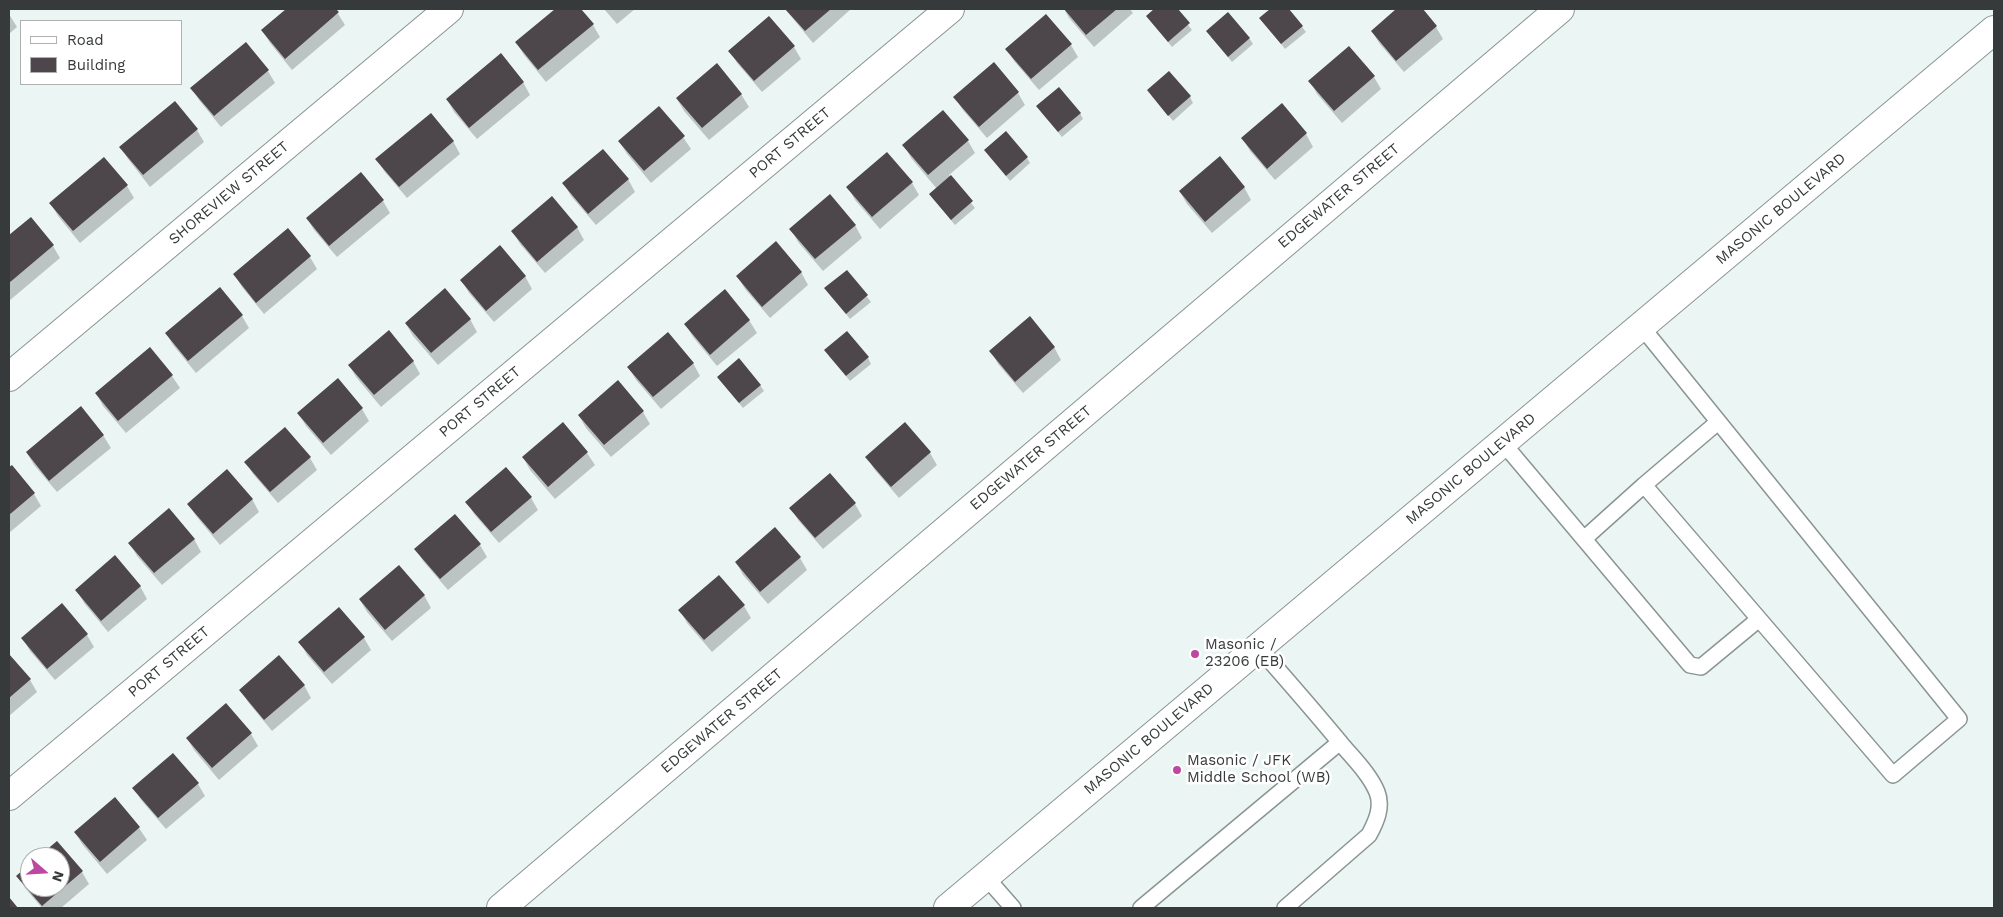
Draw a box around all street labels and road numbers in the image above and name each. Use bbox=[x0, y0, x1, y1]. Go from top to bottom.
street label: PORT STREET bbox=[746, 104, 834, 182]
street label: SHOREVIEW STREET bbox=[165, 138, 293, 248]
street label: EDGEWATER STREET bbox=[1274, 140, 1404, 252]
street label: MASONIC BOULEVARD bbox=[1712, 149, 1850, 269]
street label: PORT STREET bbox=[436, 363, 524, 441]
street label: EDGEWATER STREET bbox=[966, 402, 1096, 514]
street label: MASONIC BOULEVARD bbox=[1402, 409, 1540, 529]
street label: PORT STREET bbox=[125, 623, 213, 701]
street label: EDGEWATER STREET bbox=[657, 665, 787, 777]
street label: MASONIC BOULEVARD bbox=[1080, 679, 1218, 799]

